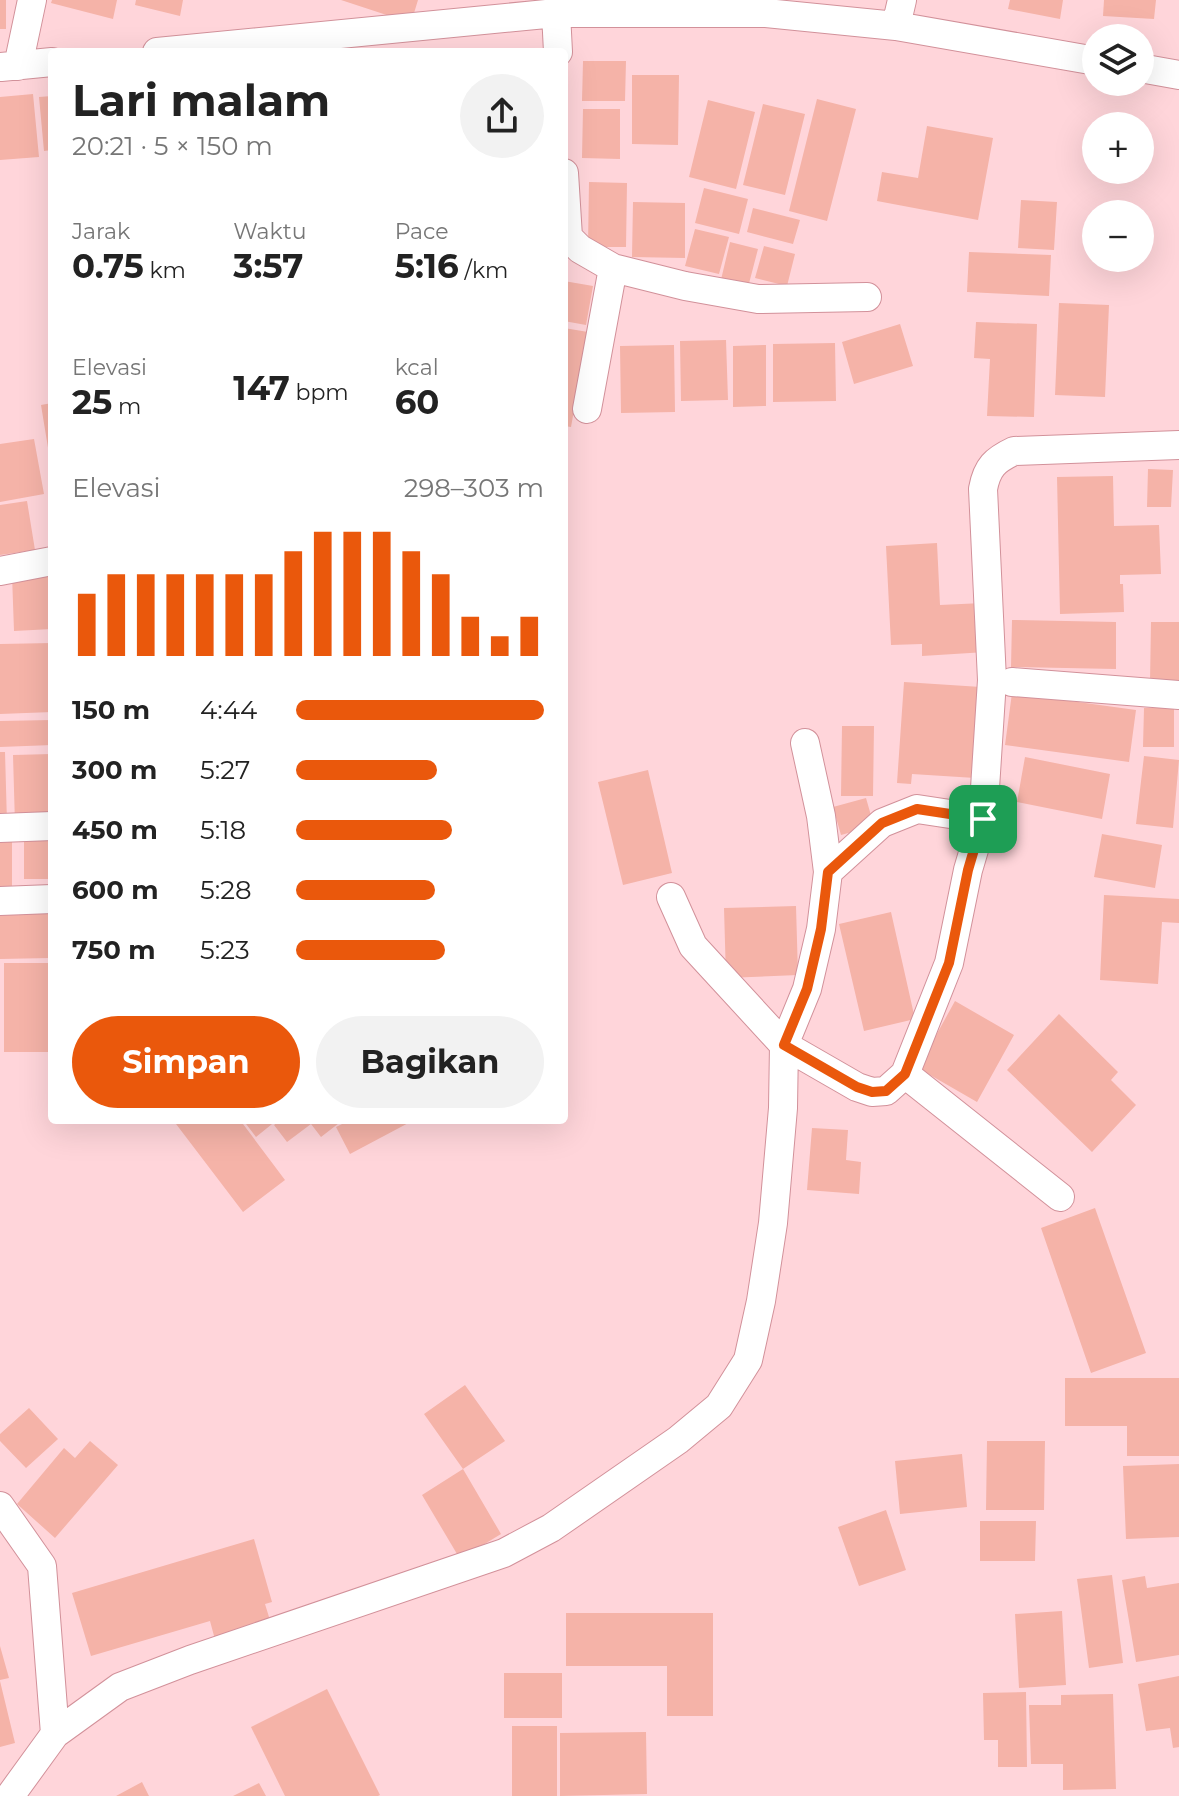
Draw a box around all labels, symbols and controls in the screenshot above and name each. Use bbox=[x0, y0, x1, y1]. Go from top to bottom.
map controls bbox=[1082, 24, 1154, 272]
button: layers bbox=[1082, 24, 1154, 96]
text: Lari malam bbox=[72, 73, 330, 127]
button: share bbox=[460, 74, 544, 158]
button: + bbox=[1082, 112, 1154, 184]
text: 20:21 · 5 × 150 m bbox=[72, 130, 273, 162]
button: − bbox=[1082, 200, 1154, 272]
text: Jarak bbox=[72, 218, 130, 245]
text: Waktu bbox=[233, 218, 306, 245]
text: Pace bbox=[395, 218, 449, 245]
text: 0.75 bbox=[72, 245, 144, 287]
text: 3:57 bbox=[233, 245, 303, 287]
text: 5:16 bbox=[395, 245, 459, 287]
text: km bbox=[144, 257, 186, 284]
text: /km bbox=[459, 257, 508, 284]
text: Elevasi bbox=[72, 354, 147, 381]
text: kcal bbox=[395, 354, 439, 381]
text: 147 bbox=[233, 367, 290, 409]
text: bpm bbox=[290, 379, 349, 406]
text: 25 bbox=[72, 381, 112, 423]
text: 60 bbox=[395, 381, 439, 423]
text: m bbox=[112, 393, 141, 420]
text: Elevasi bbox=[72, 472, 160, 504]
text: 298–303 m bbox=[404, 472, 544, 504]
text: 150 m bbox=[72, 694, 150, 726]
text: 4:44 bbox=[200, 694, 257, 726]
text: 300 m bbox=[72, 754, 157, 786]
text: 5:27 bbox=[200, 754, 250, 786]
pin bbox=[949, 785, 1017, 853]
icon: arrive bbox=[961, 797, 1005, 841]
text: 450 m bbox=[72, 814, 158, 846]
text: 5:18 bbox=[200, 814, 246, 846]
text: 600 m bbox=[72, 874, 159, 906]
text: 5:28 bbox=[200, 874, 252, 906]
text: 750 m bbox=[72, 934, 155, 966]
text: 5:23 bbox=[200, 934, 250, 966]
button: Simpan bbox=[72, 1016, 300, 1108]
button: Bagikan bbox=[316, 1016, 544, 1108]

